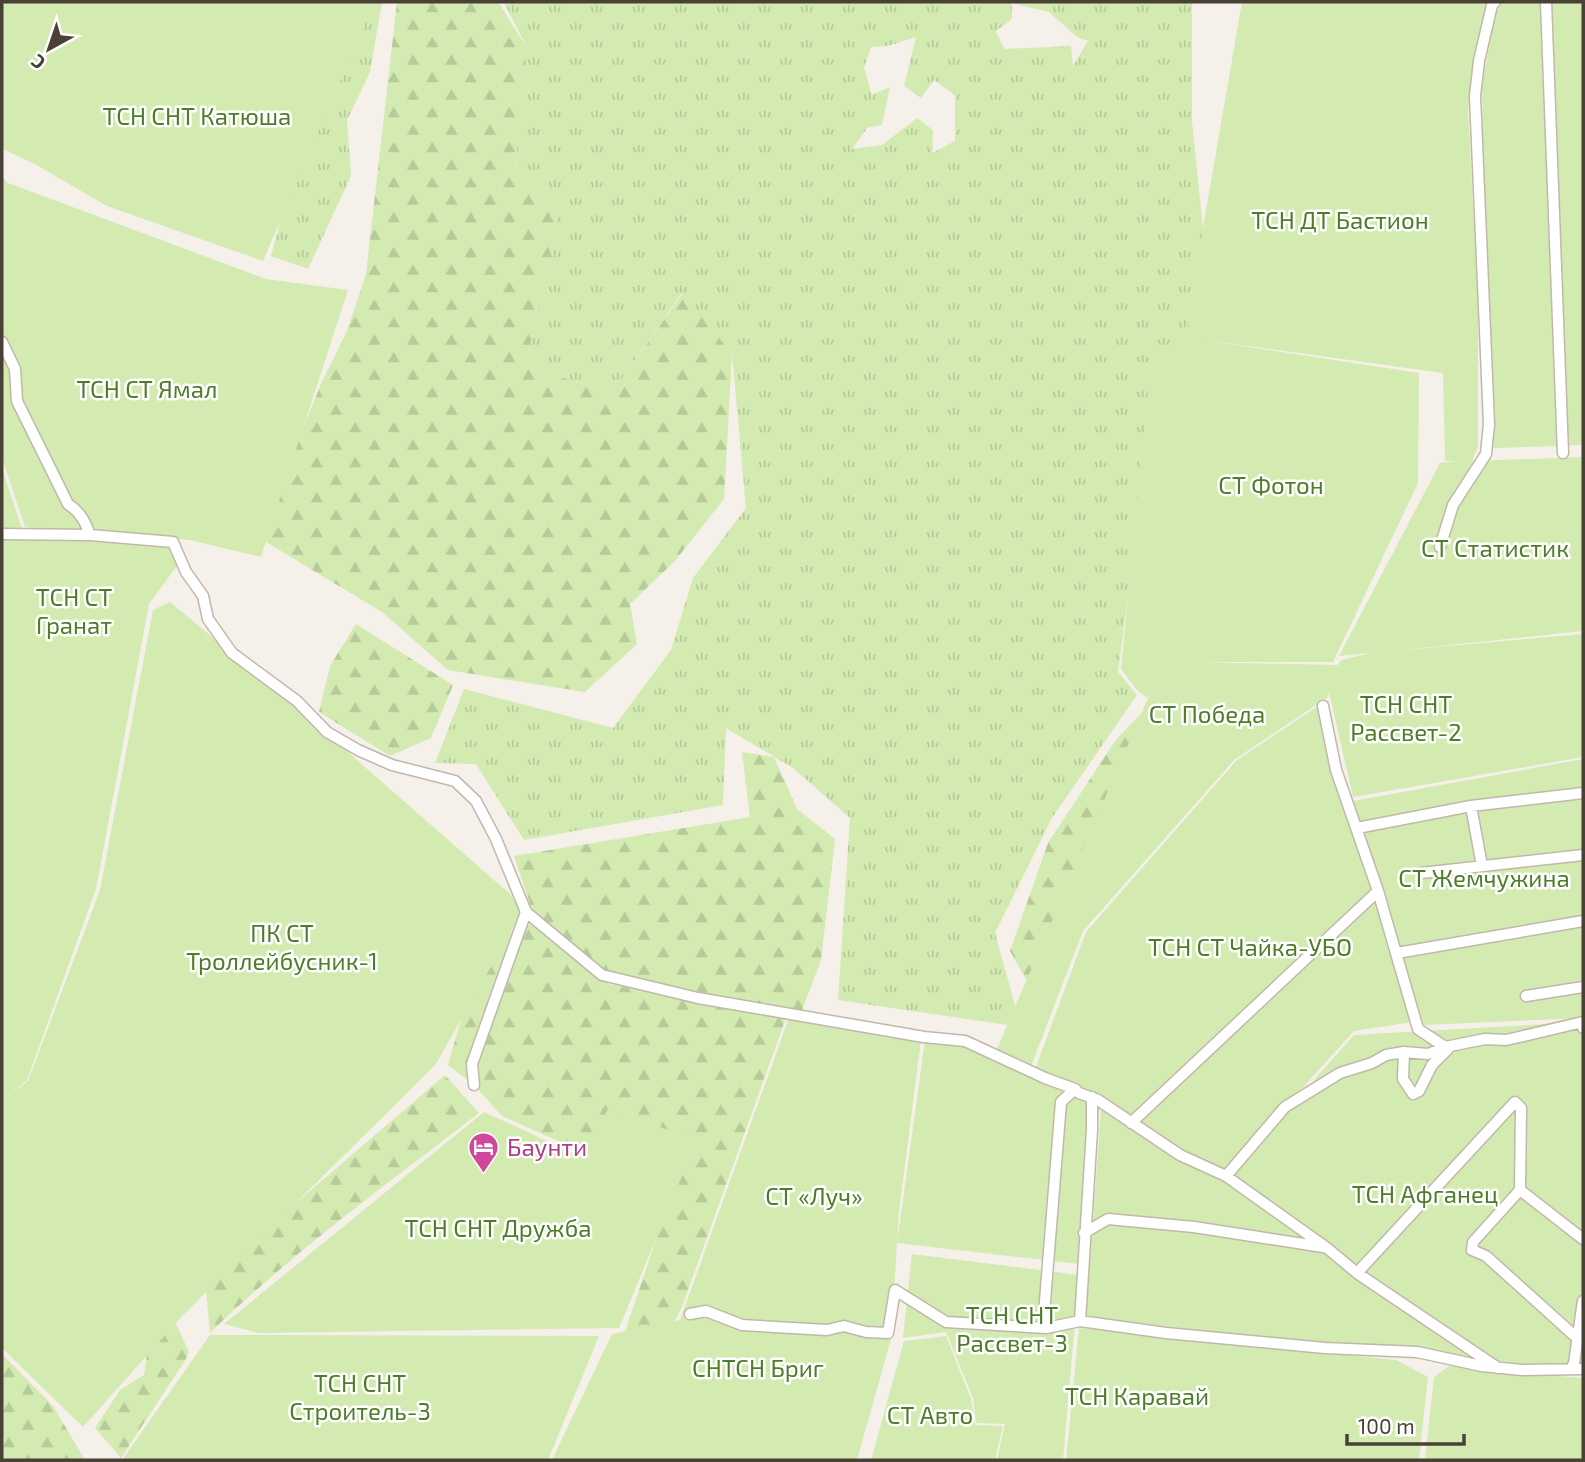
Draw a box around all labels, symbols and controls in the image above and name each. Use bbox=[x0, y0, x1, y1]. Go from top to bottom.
north arrow bbox=[14, 14, 84, 84]
text: С bbox=[26, 50, 49, 75]
park label: ТСН СНТ Катюша bbox=[103, 101, 291, 130]
park label: ТСН ДТ Бастион bbox=[1251, 205, 1429, 234]
park label: ТСН СТ Ямал bbox=[76, 374, 218, 403]
park label: СТ Фотон bbox=[1218, 470, 1324, 499]
park label: СТ Статистик bbox=[1421, 533, 1569, 562]
park label: ТСН СТ Гранат bbox=[36, 582, 112, 639]
park label: ТСН СНТ Рассвет-2 bbox=[1350, 689, 1462, 746]
park label: СТ Победа bbox=[1149, 699, 1265, 728]
park label: СТ Жемчужина bbox=[1398, 863, 1570, 893]
park label: ПК СТ Троллейбусник-1 bbox=[186, 918, 378, 976]
park label: ТСН СТ Чайка-УБО bbox=[1148, 932, 1352, 961]
hotel icon: Баунти bbox=[467, 1131, 501, 1175]
place label: Баунти bbox=[507, 1132, 587, 1162]
park label: ТСН Афганец bbox=[1352, 1179, 1498, 1208]
park label: СТ «Луч» bbox=[765, 1181, 863, 1211]
park label: ТСН СНТ Дружба bbox=[405, 1213, 591, 1243]
park label: ТСН СНТ Рассвет-3 bbox=[956, 1300, 1068, 1357]
park label: СНТСН Бриг bbox=[692, 1353, 824, 1382]
park label: ТСН СНТ Строитель-3 bbox=[289, 1368, 431, 1425]
park label: ТСН Каравай bbox=[1065, 1381, 1209, 1410]
park label: СТ Авто bbox=[887, 1400, 973, 1429]
scale bar bbox=[1347, 1402, 1464, 1446]
text: 100 m bbox=[1358, 1413, 1415, 1438]

